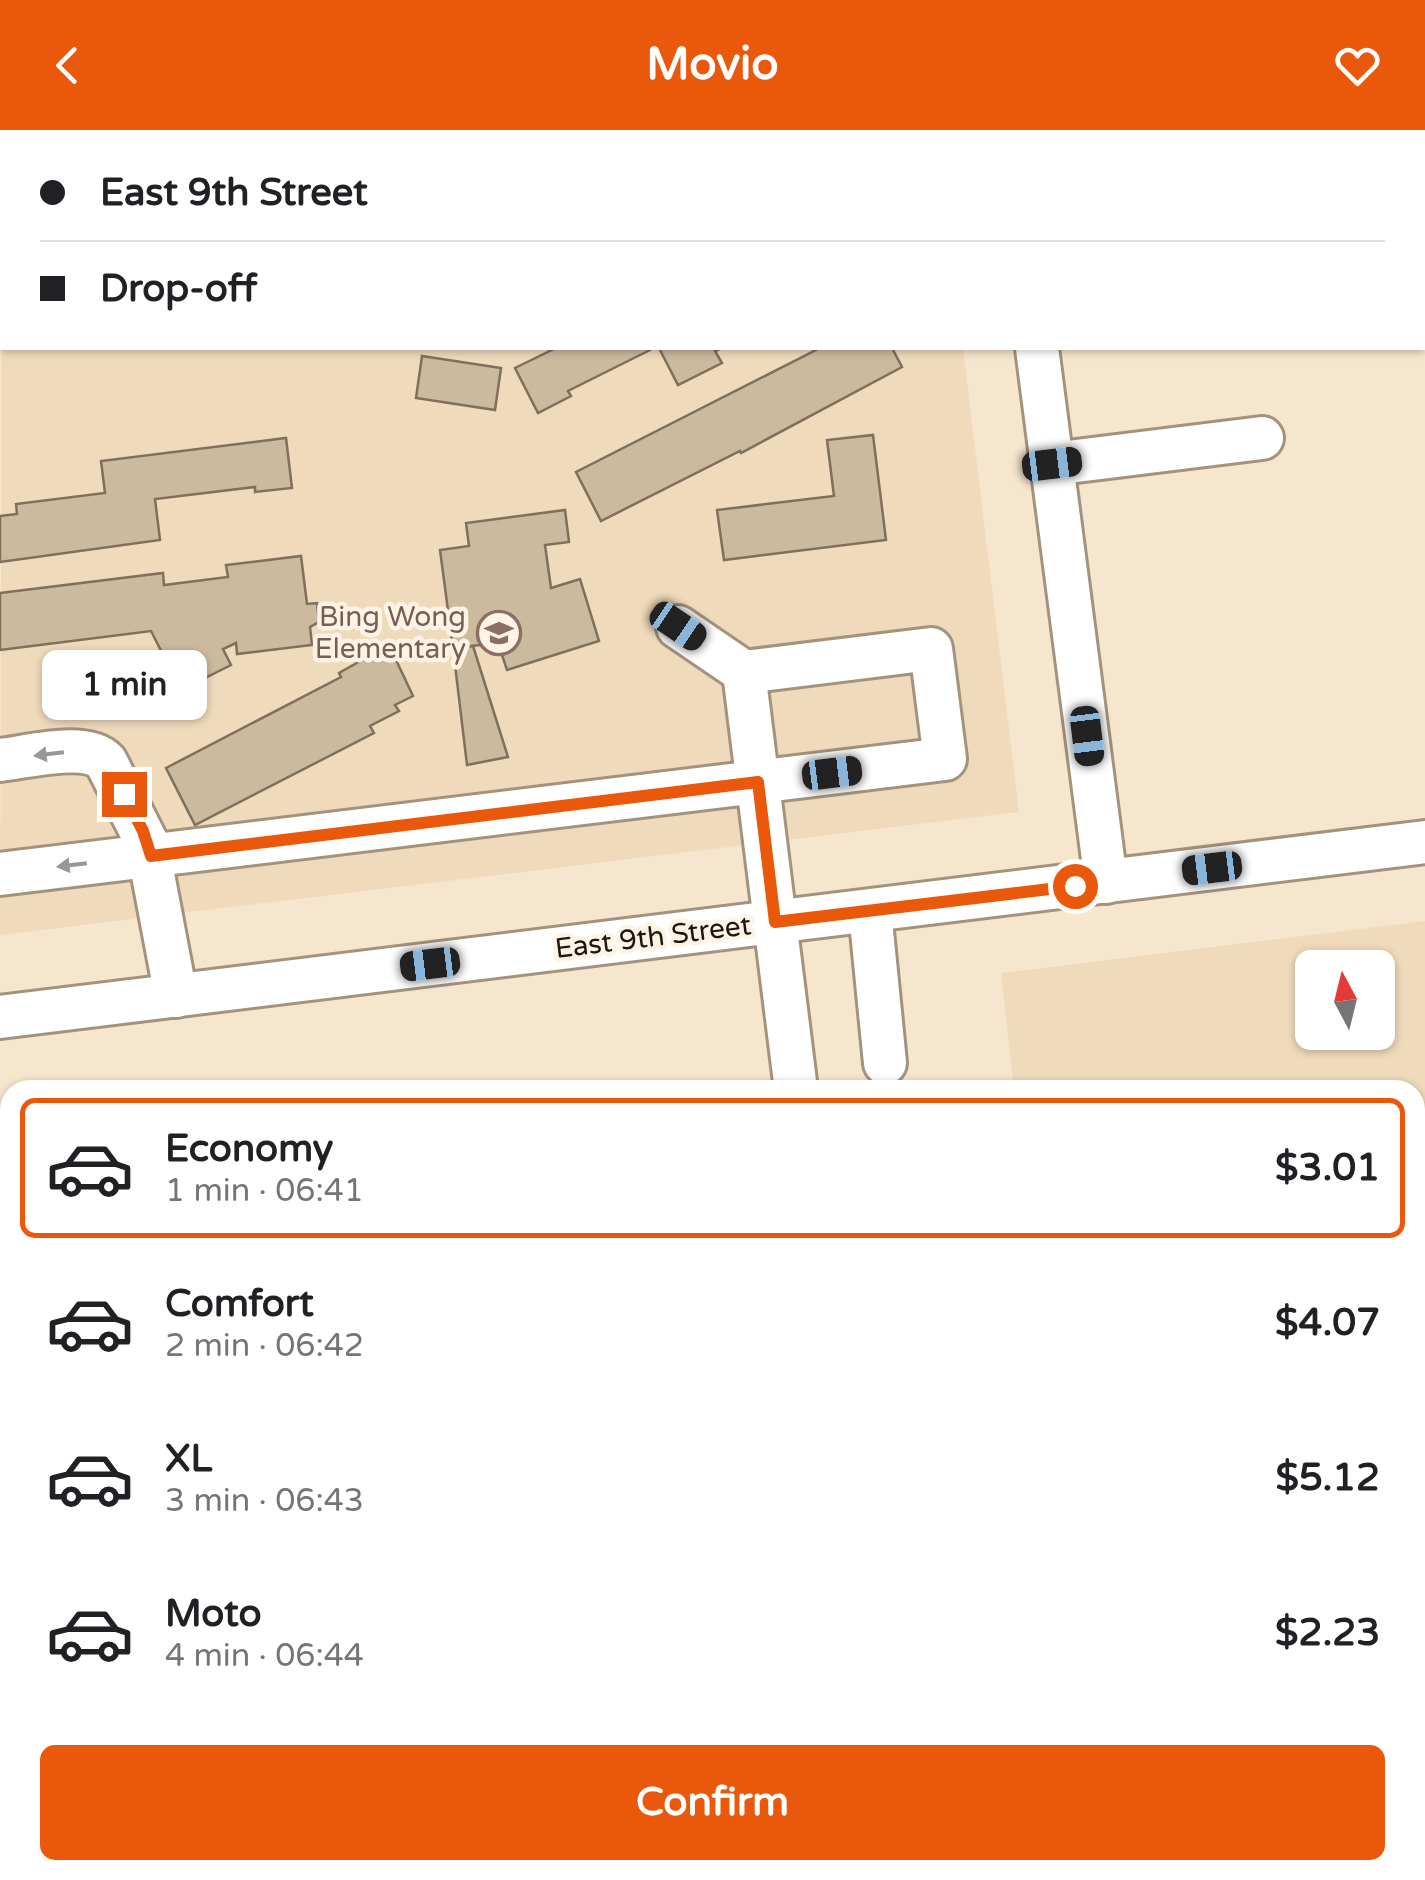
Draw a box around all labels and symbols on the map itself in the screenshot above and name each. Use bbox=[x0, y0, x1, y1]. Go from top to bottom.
car bbox=[1020, 445, 1084, 483]
car bbox=[645, 597, 711, 655]
place label: Bing Wong Elementary bbox=[315, 600, 466, 666]
school or university icon: Bing Wong Elementary bbox=[476, 610, 522, 656]
callout: 1 min bbox=[42, 649, 206, 719]
car bbox=[1068, 704, 1106, 768]
one-way arrow bbox=[32, 746, 64, 762]
car bbox=[800, 754, 864, 792]
route end bbox=[102, 772, 147, 817]
car bbox=[1180, 849, 1244, 887]
one-way arrow bbox=[56, 857, 88, 873]
route start bbox=[1053, 864, 1098, 909]
street label: East 9th Street bbox=[553, 908, 753, 966]
car bbox=[398, 945, 462, 983]
north arrow bbox=[1295, 950, 1395, 1050]

